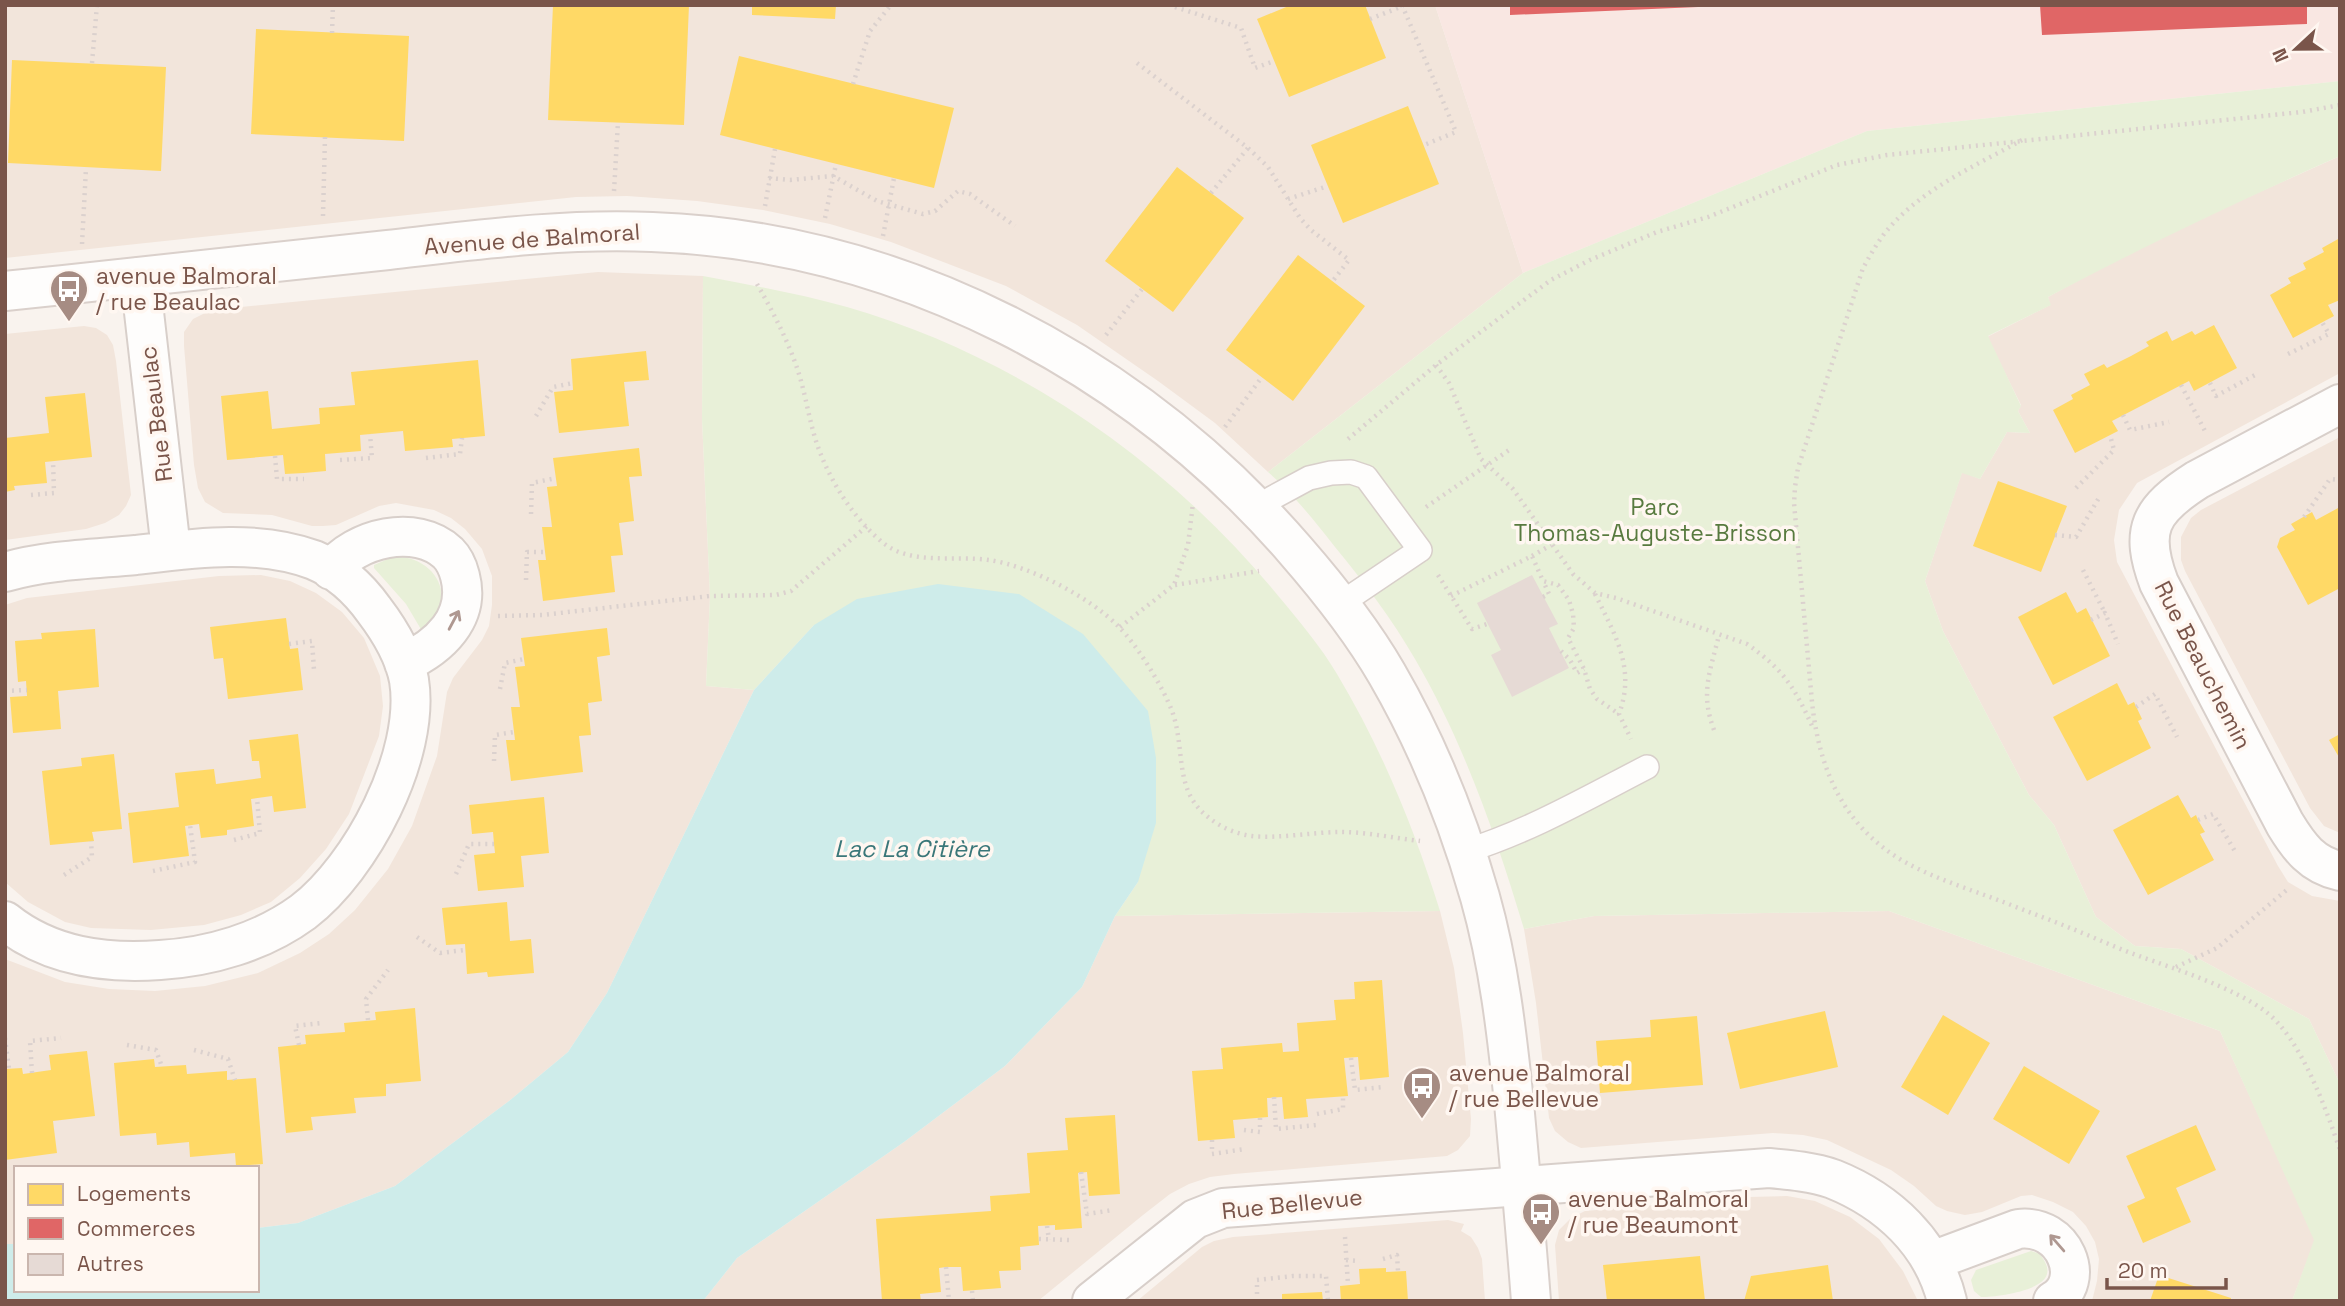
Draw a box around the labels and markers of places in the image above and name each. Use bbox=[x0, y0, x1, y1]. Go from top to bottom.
place label: avenue Balmoral / rue Beaulac bbox=[96, 261, 277, 317]
bus stop icon: avenue Balmoral / rue Beaulac bbox=[48, 268, 90, 323]
place label: avenue Balmoral / rue Bellevue bbox=[1449, 1058, 1630, 1114]
bus stop icon: avenue Balmoral / rue Bellevue bbox=[1401, 1065, 1443, 1120]
place label: avenue Balmoral / rue Beaumont bbox=[1568, 1184, 1749, 1240]
bus stop icon: avenue Balmoral / rue Beaumont bbox=[1520, 1191, 1562, 1246]

